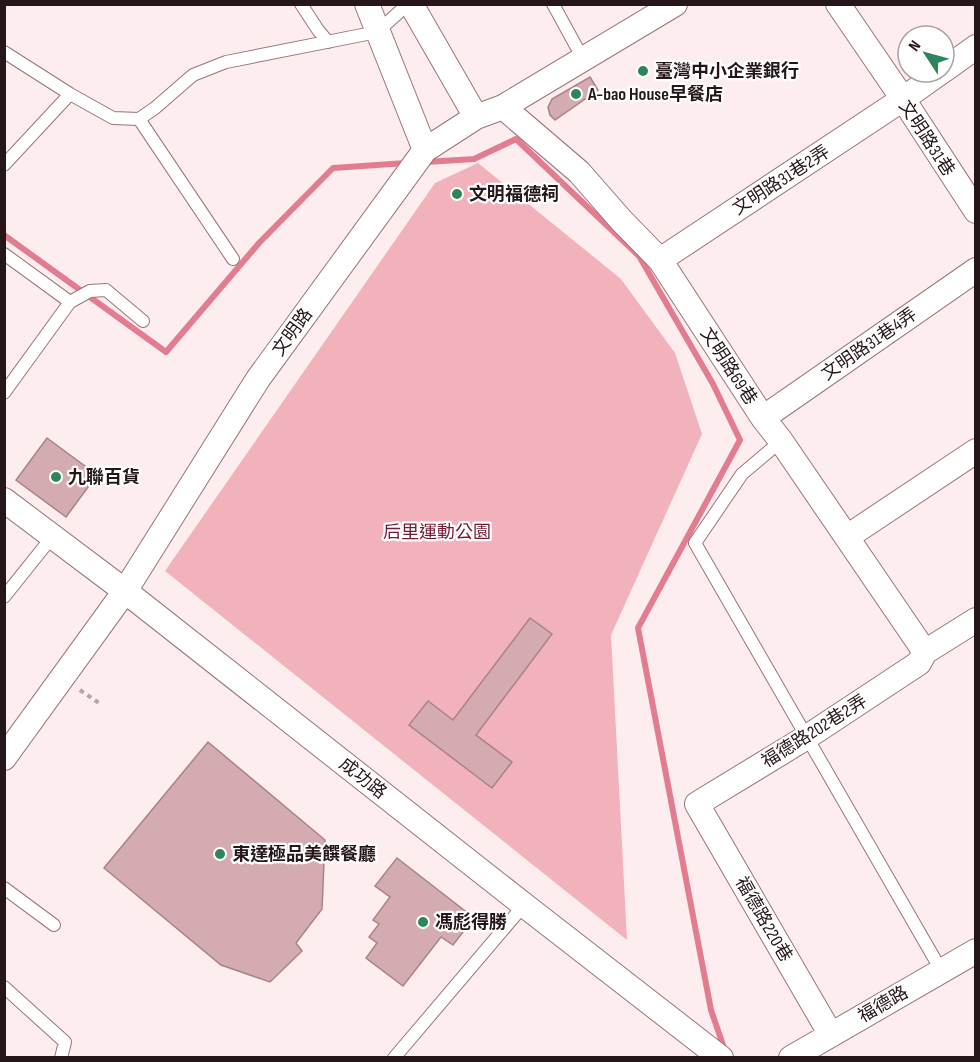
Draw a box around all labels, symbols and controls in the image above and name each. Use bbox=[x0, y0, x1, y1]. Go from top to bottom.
north arrow bbox=[896, 24, 956, 84]
text: N bbox=[905, 37, 925, 55]
place label: 臺灣中小企業銀行 bbox=[655, 60, 799, 82]
marker: 臺灣中小企業銀行 bbox=[636, 64, 650, 78]
place label: A-bao House早餐店 bbox=[587, 84, 723, 105]
marker: A-bao House早餐店 bbox=[569, 87, 583, 101]
street label: 文明路31巷 bbox=[894, 97, 959, 180]
street label: 文明路31巷2弄 bbox=[729, 141, 834, 220]
place label: 文明福德祠 bbox=[469, 184, 559, 205]
marker: 文明福德祠 bbox=[450, 187, 464, 201]
street label: 文明路 bbox=[268, 304, 317, 360]
street label: 文明路31巷4弄 bbox=[818, 304, 921, 385]
street label: 文明路69巷 bbox=[696, 324, 761, 409]
place label: 九聯百貨 bbox=[68, 467, 140, 488]
marker: 九聯百貨 bbox=[49, 470, 63, 484]
park label: 后里運動公園 bbox=[383, 522, 491, 543]
street label: 福德路202巷2弄 bbox=[758, 691, 871, 772]
street label: 成功路 bbox=[335, 753, 390, 803]
place label: 東達極品美饌餐廳 bbox=[232, 844, 376, 865]
marker: 東達極品美饌餐廳 bbox=[213, 847, 227, 861]
street label: 福德路220巷 bbox=[731, 873, 796, 966]
place label: 馮彪得勝 bbox=[435, 912, 507, 933]
marker: 馮彪得勝 bbox=[416, 915, 430, 929]
street label: 福德路 bbox=[855, 982, 912, 1027]

